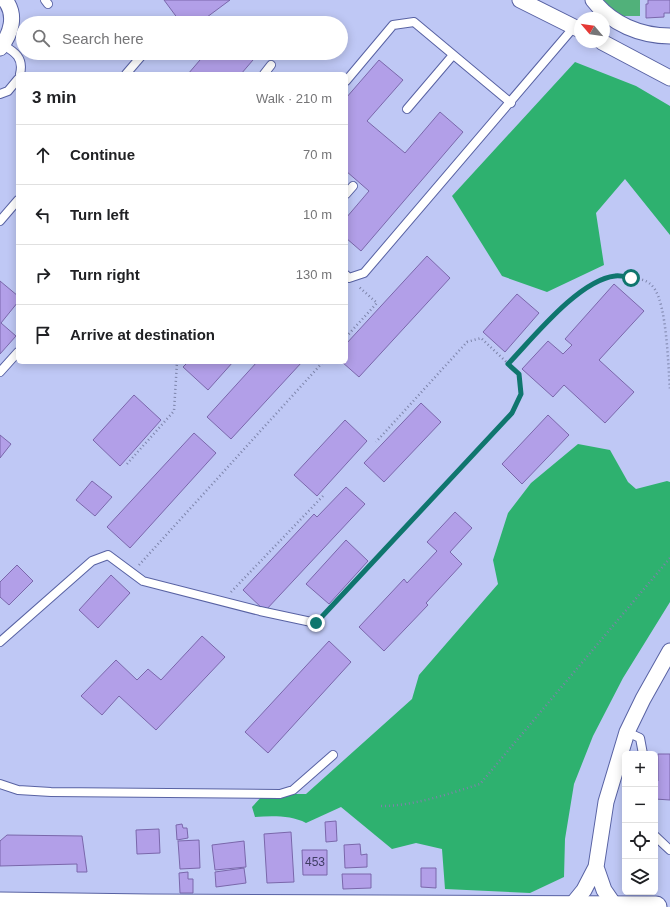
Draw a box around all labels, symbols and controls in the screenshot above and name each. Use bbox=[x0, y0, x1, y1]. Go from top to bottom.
north arrow bbox=[574, 12, 610, 48]
search box bbox=[16, 16, 348, 60]
icon: search bbox=[30, 27, 52, 49]
text: Search here bbox=[62, 30, 144, 47]
text: 3 min bbox=[32, 88, 76, 107]
text: Walk · 210 m bbox=[256, 91, 332, 106]
icon: ahead bbox=[32, 144, 54, 166]
text: Continue bbox=[70, 146, 135, 163]
text: 70 m bbox=[303, 147, 332, 162]
icon: left bbox=[32, 204, 54, 226]
text: Turn left bbox=[70, 206, 129, 223]
text: 10 m bbox=[303, 207, 332, 222]
icon: right bbox=[32, 264, 54, 286]
text: Turn right bbox=[70, 266, 140, 283]
text: 130 m bbox=[296, 267, 332, 282]
route start bbox=[622, 269, 640, 287]
icon: arrive bbox=[32, 324, 54, 346]
text: Arrive at destination bbox=[70, 326, 215, 343]
route end bbox=[307, 614, 325, 632]
map controls bbox=[622, 751, 658, 895]
button: + bbox=[622, 751, 658, 787]
button: − bbox=[622, 787, 658, 823]
button: locate bbox=[622, 823, 658, 859]
house number: 453 bbox=[305, 855, 325, 869]
button: layers bbox=[622, 859, 658, 895]

